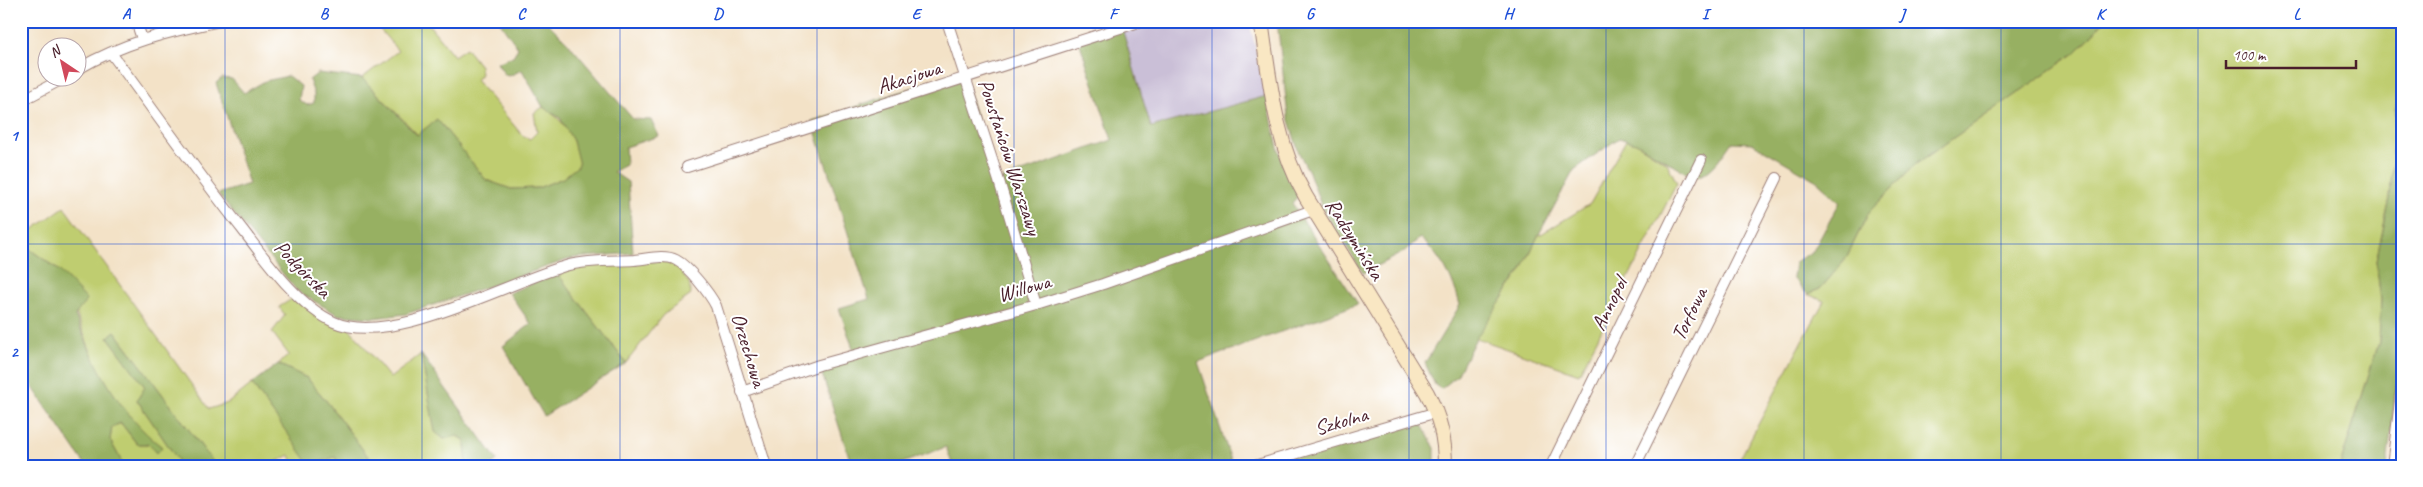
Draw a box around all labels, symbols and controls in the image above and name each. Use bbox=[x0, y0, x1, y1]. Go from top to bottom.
text: A bbox=[122, 4, 132, 24]
text: B bbox=[320, 4, 330, 24]
text: C bbox=[517, 4, 527, 24]
text: D bbox=[713, 4, 724, 24]
text: E bbox=[912, 4, 923, 24]
text: F bbox=[1109, 4, 1120, 24]
text: G bbox=[1306, 4, 1316, 24]
text: H bbox=[1503, 4, 1515, 24]
text: I bbox=[1702, 4, 1712, 24]
text: J bbox=[1898, 4, 1907, 24]
text: K bbox=[2096, 4, 2108, 24]
text: L bbox=[2294, 4, 2302, 24]
north arrow bbox=[38, 38, 88, 88]
scale bar bbox=[2226, 38, 2356, 70]
text: N bbox=[46, 41, 65, 61]
text: 100 m bbox=[2233, 46, 2267, 65]
street label: Akacjowa bbox=[874, 54, 947, 100]
street label: Powstańców Warszawy bbox=[973, 76, 1048, 240]
text: 1 bbox=[10, 126, 19, 146]
street label: Radzymińska bbox=[1320, 193, 1391, 286]
street label: Podgórska bbox=[269, 234, 338, 305]
street label: Willowa bbox=[995, 267, 1056, 308]
street label: Annopol bbox=[1585, 270, 1634, 335]
street label: Torfowa bbox=[1665, 281, 1714, 345]
street label: Orzechowa bbox=[725, 310, 773, 392]
text: 2 bbox=[10, 342, 19, 362]
street label: Szkolna bbox=[1312, 401, 1372, 441]

